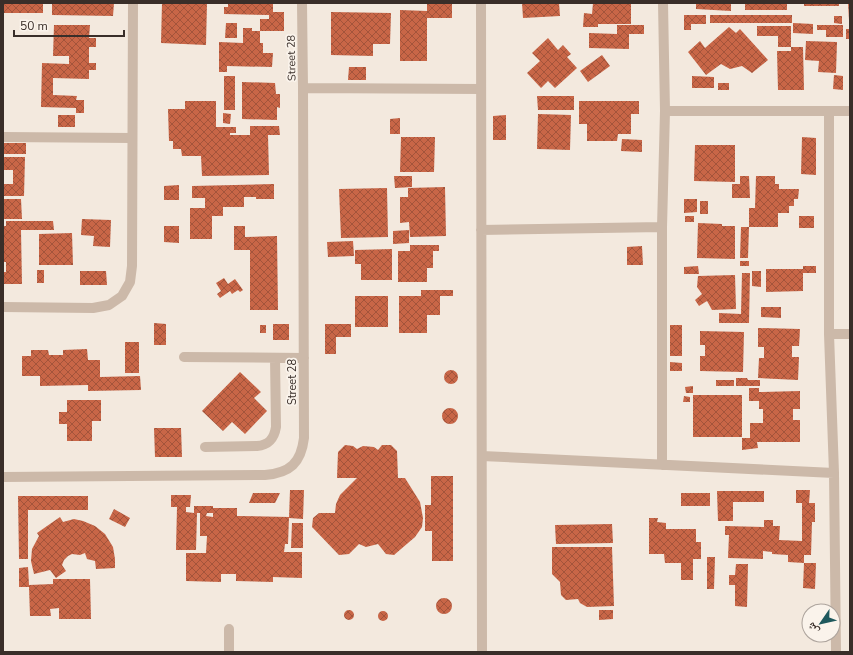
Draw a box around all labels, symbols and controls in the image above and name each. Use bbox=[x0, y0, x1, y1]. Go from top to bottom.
scale bar bbox=[14, 12, 124, 38]
text: 50 m bbox=[20, 18, 48, 34]
street label: Street 28 bbox=[284, 34, 299, 81]
street label: Street 28 bbox=[285, 359, 300, 405]
north arrow bbox=[801, 603, 841, 643]
text: ش bbox=[803, 619, 823, 637]

